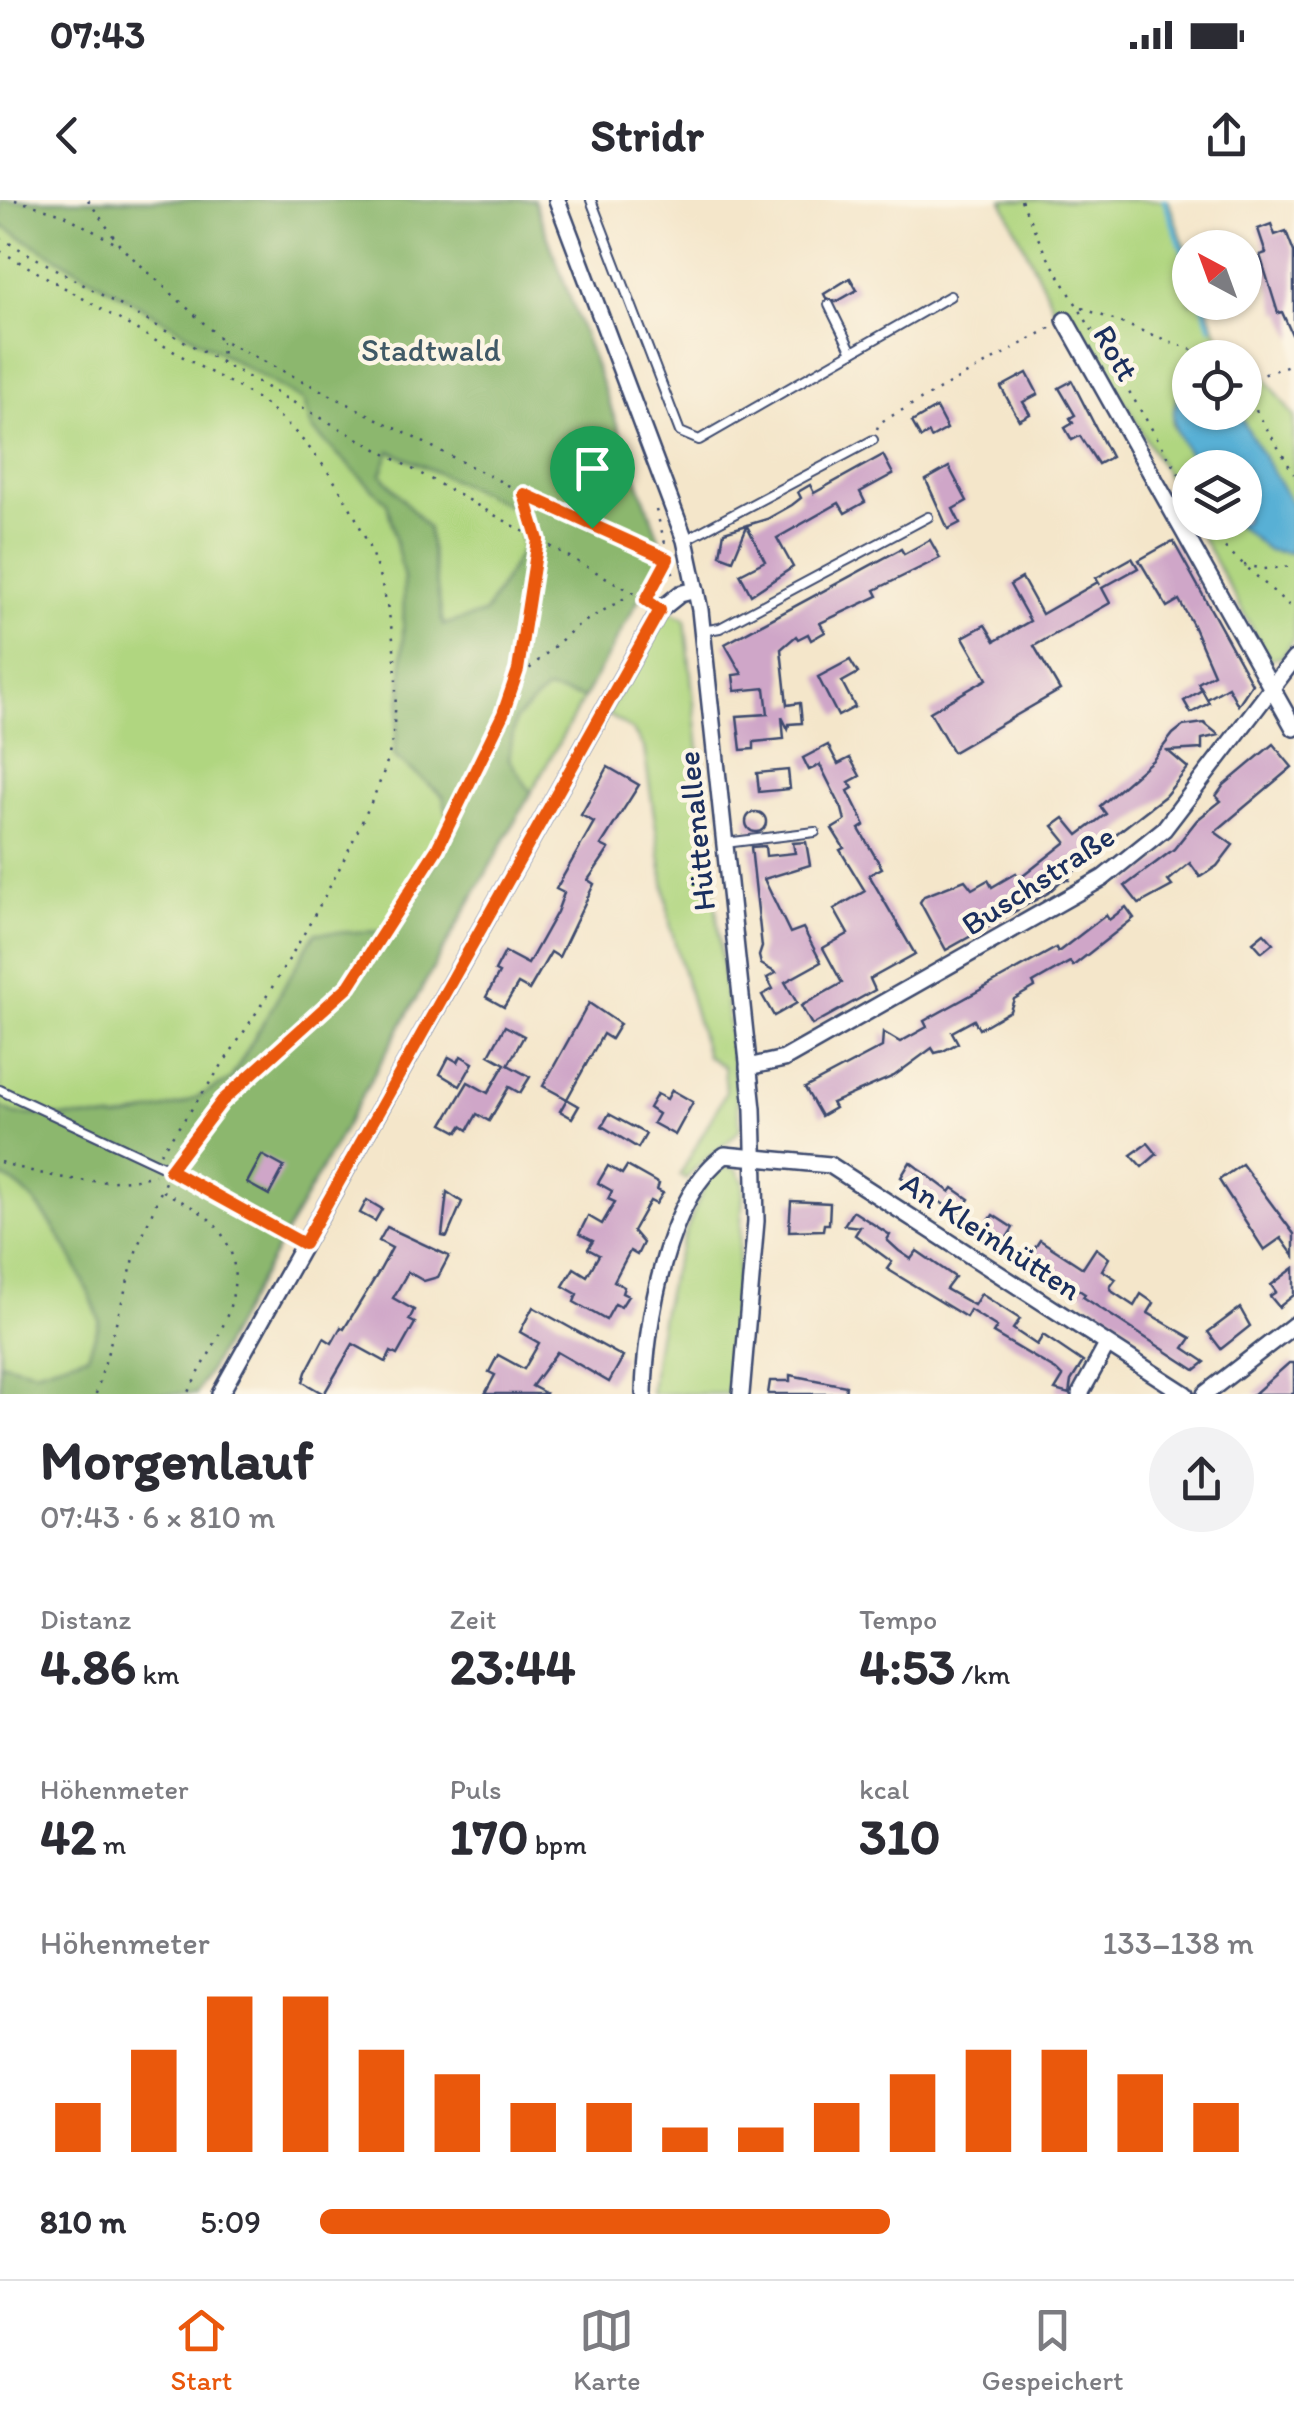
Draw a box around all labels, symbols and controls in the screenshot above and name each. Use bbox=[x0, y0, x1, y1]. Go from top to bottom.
text: 07:43 bbox=[50, 12, 145, 58]
icon: back bbox=[40, 108, 95, 163]
text: Stridr bbox=[590, 108, 704, 162]
icon: share bbox=[1199, 108, 1254, 163]
north arrow bbox=[1172, 230, 1262, 320]
map controls bbox=[1172, 230, 1262, 540]
street label: Rott bbox=[1085, 318, 1147, 388]
park label: Stadtwald bbox=[361, 331, 501, 369]
button: locate bbox=[1172, 340, 1262, 430]
pin bbox=[550, 426, 635, 529]
icon: arrive bbox=[565, 441, 620, 496]
button: layers bbox=[1172, 450, 1262, 540]
street label: Hüttenallee bbox=[669, 749, 723, 913]
street label: Buschstraße bbox=[954, 817, 1122, 943]
street label: An Kleinhütten bbox=[894, 1164, 1088, 1308]
text: Morgenlauf bbox=[40, 1427, 314, 1493]
button: share bbox=[1149, 1427, 1254, 1532]
text: 07:43 · 6 × 810 m bbox=[40, 1498, 275, 1536]
text: Distanz bbox=[40, 1602, 131, 1636]
text: Zeit bbox=[450, 1602, 497, 1636]
text: Tempo bbox=[859, 1602, 937, 1636]
text: 4.86 bbox=[40, 1636, 136, 1697]
text: 23:44 bbox=[450, 1636, 576, 1697]
text: 4:53 bbox=[859, 1636, 955, 1697]
text: km bbox=[136, 1657, 180, 1691]
text: /km bbox=[955, 1657, 1010, 1691]
text: Höhenmeter bbox=[40, 1772, 189, 1806]
text: Puls bbox=[450, 1772, 502, 1806]
text: kcal bbox=[859, 1772, 909, 1806]
text: 42 bbox=[40, 1806, 96, 1867]
text: 170 bbox=[450, 1806, 528, 1867]
text: 310 bbox=[859, 1806, 941, 1867]
text: m bbox=[96, 1827, 126, 1861]
text: bpm bbox=[528, 1827, 587, 1861]
text: Höhenmeter bbox=[40, 1924, 210, 1962]
text: 133–138 m bbox=[1102, 1924, 1254, 1962]
text: 810 m bbox=[40, 2203, 126, 2241]
text: 5:09 bbox=[200, 2203, 261, 2241]
tab: Start bbox=[170, 2303, 232, 2397]
tab: Karte bbox=[573, 2303, 641, 2397]
tab: Gespeichert bbox=[982, 2303, 1124, 2397]

